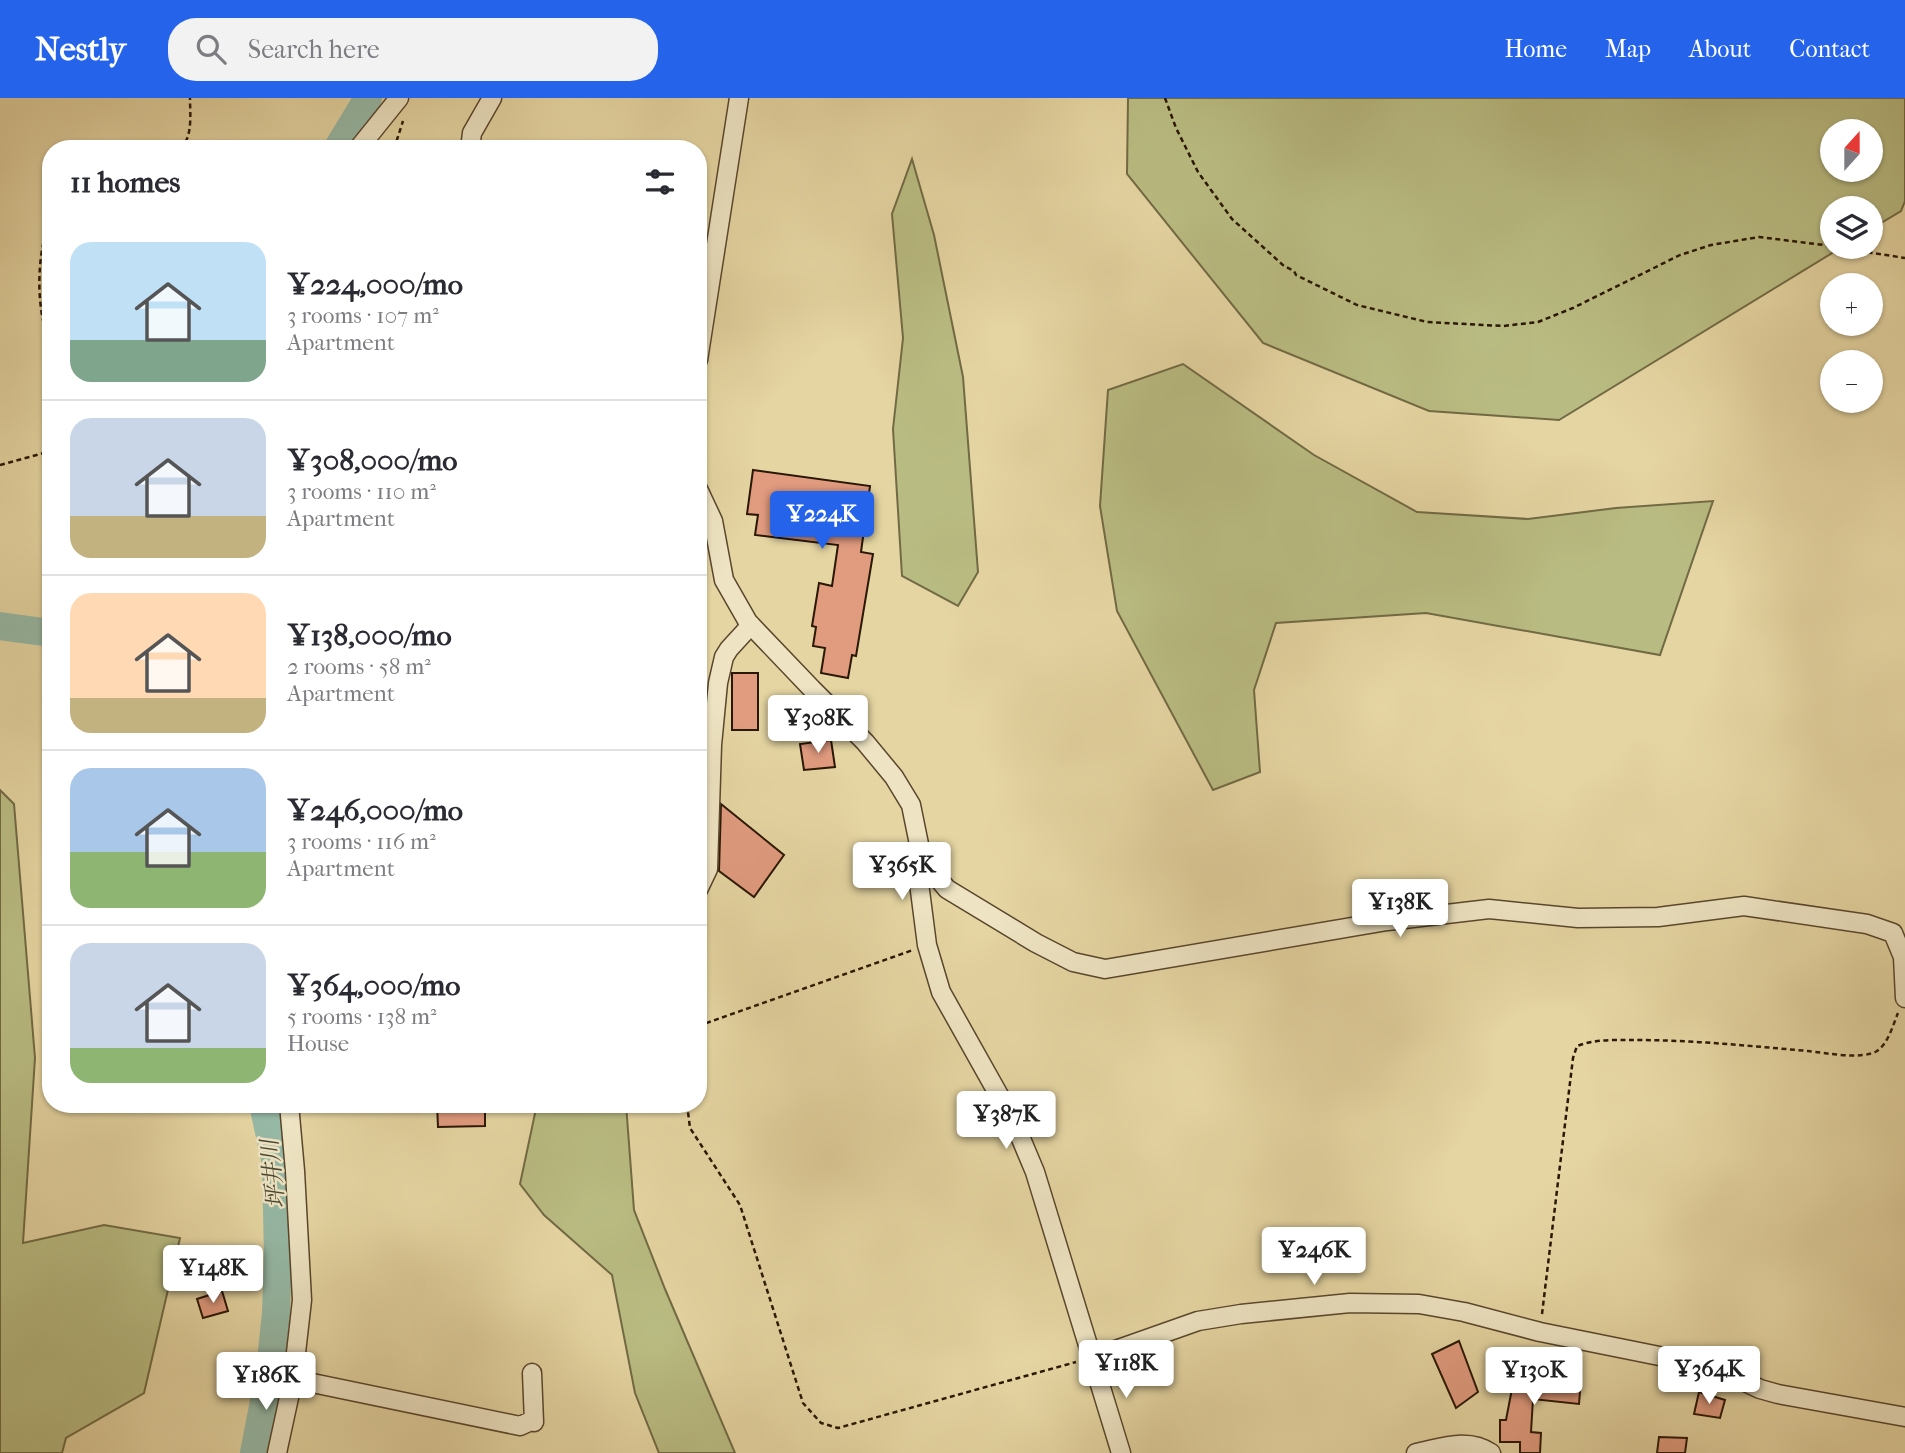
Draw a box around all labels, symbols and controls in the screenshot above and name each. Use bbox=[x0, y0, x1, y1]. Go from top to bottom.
search box bbox=[168, 18, 658, 81]
text: Nestly bbox=[35, 30, 126, 69]
icon: search bbox=[192, 30, 230, 68]
text: Search here bbox=[248, 34, 380, 65]
text: Home bbox=[1505, 35, 1567, 63]
text: Map bbox=[1605, 35, 1651, 63]
text: About bbox=[1689, 35, 1751, 63]
text: Contact bbox=[1789, 35, 1870, 63]
north arrow bbox=[1820, 119, 1883, 182]
map controls bbox=[1820, 119, 1883, 413]
icon: filters bbox=[641, 163, 679, 201]
text: 11 homes bbox=[70, 165, 180, 200]
button: layers bbox=[1820, 196, 1883, 259]
text: ¥224,000/mo bbox=[287, 267, 463, 302]
icon: home bbox=[126, 270, 210, 354]
button: + bbox=[1820, 273, 1883, 336]
text: 3 rooms · 107 m² bbox=[287, 302, 439, 329]
text: Apartment bbox=[287, 329, 395, 356]
button: − bbox=[1820, 350, 1883, 413]
text: ¥308,000/mo bbox=[287, 443, 457, 478]
icon: home bbox=[126, 446, 210, 530]
text: 3 rooms · 110 m² bbox=[287, 478, 436, 505]
pin: ¥224K bbox=[773, 491, 871, 551]
text: ¥224K bbox=[786, 500, 858, 527]
text: Apartment bbox=[287, 505, 395, 532]
text: ¥138,000/mo bbox=[287, 618, 452, 653]
icon: home bbox=[126, 621, 210, 705]
text: 2 rooms · 58 m² bbox=[287, 653, 431, 680]
text: Apartment bbox=[287, 680, 395, 707]
pin: ¥308K bbox=[769, 696, 867, 755]
text: ¥308K bbox=[784, 704, 852, 731]
text: ¥246,000/mo bbox=[287, 793, 463, 828]
icon: home bbox=[126, 796, 210, 880]
text: 3 rooms · 116 m² bbox=[287, 828, 436, 855]
pin: ¥365K bbox=[853, 842, 951, 902]
text: ¥365K bbox=[869, 851, 935, 878]
text: Apartment bbox=[287, 855, 395, 882]
pin: ¥138K bbox=[1351, 880, 1449, 939]
text: ¥138K bbox=[1368, 888, 1432, 915]
text: ¥364,000/mo bbox=[287, 968, 460, 1003]
icon: home bbox=[126, 971, 210, 1055]
text: 5 rooms · 138 m² bbox=[287, 1003, 437, 1030]
text: House bbox=[287, 1030, 349, 1057]
pin: ¥387K bbox=[957, 1091, 1055, 1151]
text: ¥387K bbox=[973, 1100, 1039, 1127]
water label: 坪井川 bbox=[256, 1135, 290, 1210]
pin: ¥246K bbox=[1265, 1228, 1363, 1287]
text: ¥246K bbox=[1278, 1236, 1350, 1263]
pin: ¥148K bbox=[164, 1246, 262, 1305]
text: ¥148K bbox=[179, 1254, 247, 1281]
pin: ¥118K bbox=[1077, 1340, 1175, 1400]
pin: ¥364K bbox=[1660, 1346, 1758, 1406]
pin: ¥130K bbox=[1485, 1348, 1583, 1407]
text: ¥118K bbox=[1095, 1349, 1157, 1376]
pin: ¥186K bbox=[217, 1352, 315, 1412]
text: ¥364K bbox=[1674, 1355, 1744, 1382]
text: ¥130K bbox=[1502, 1356, 1566, 1383]
text: ¥186K bbox=[233, 1361, 299, 1388]

